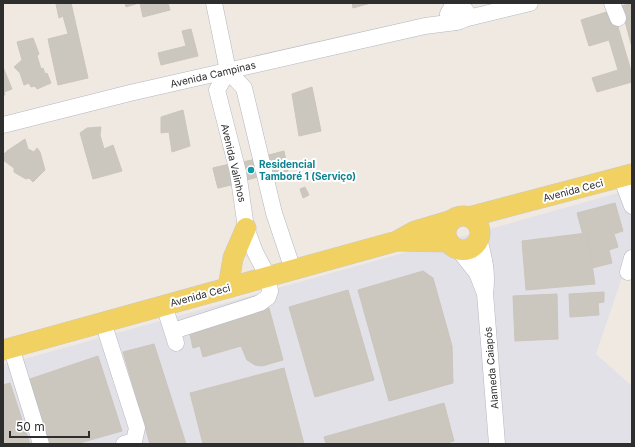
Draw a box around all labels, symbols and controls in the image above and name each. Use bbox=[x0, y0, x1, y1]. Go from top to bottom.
street label: Avenida Campinas bbox=[169, 58, 257, 90]
street label: Avenida Valinhos bbox=[219, 123, 249, 203]
place label: Residencial Tamboré 1 (Serviço) bbox=[259, 158, 356, 182]
marker: Residencial Tamboré 1 (Serviço) bbox=[246, 165, 256, 175]
street label: Avenida Ceci bbox=[542, 176, 604, 204]
street label: Avenida Ceci bbox=[169, 281, 231, 309]
street label: Alameda Caiapós bbox=[481, 326, 501, 410]
scale bar bbox=[10, 413, 89, 439]
text: 50 m bbox=[16, 419, 45, 434]

